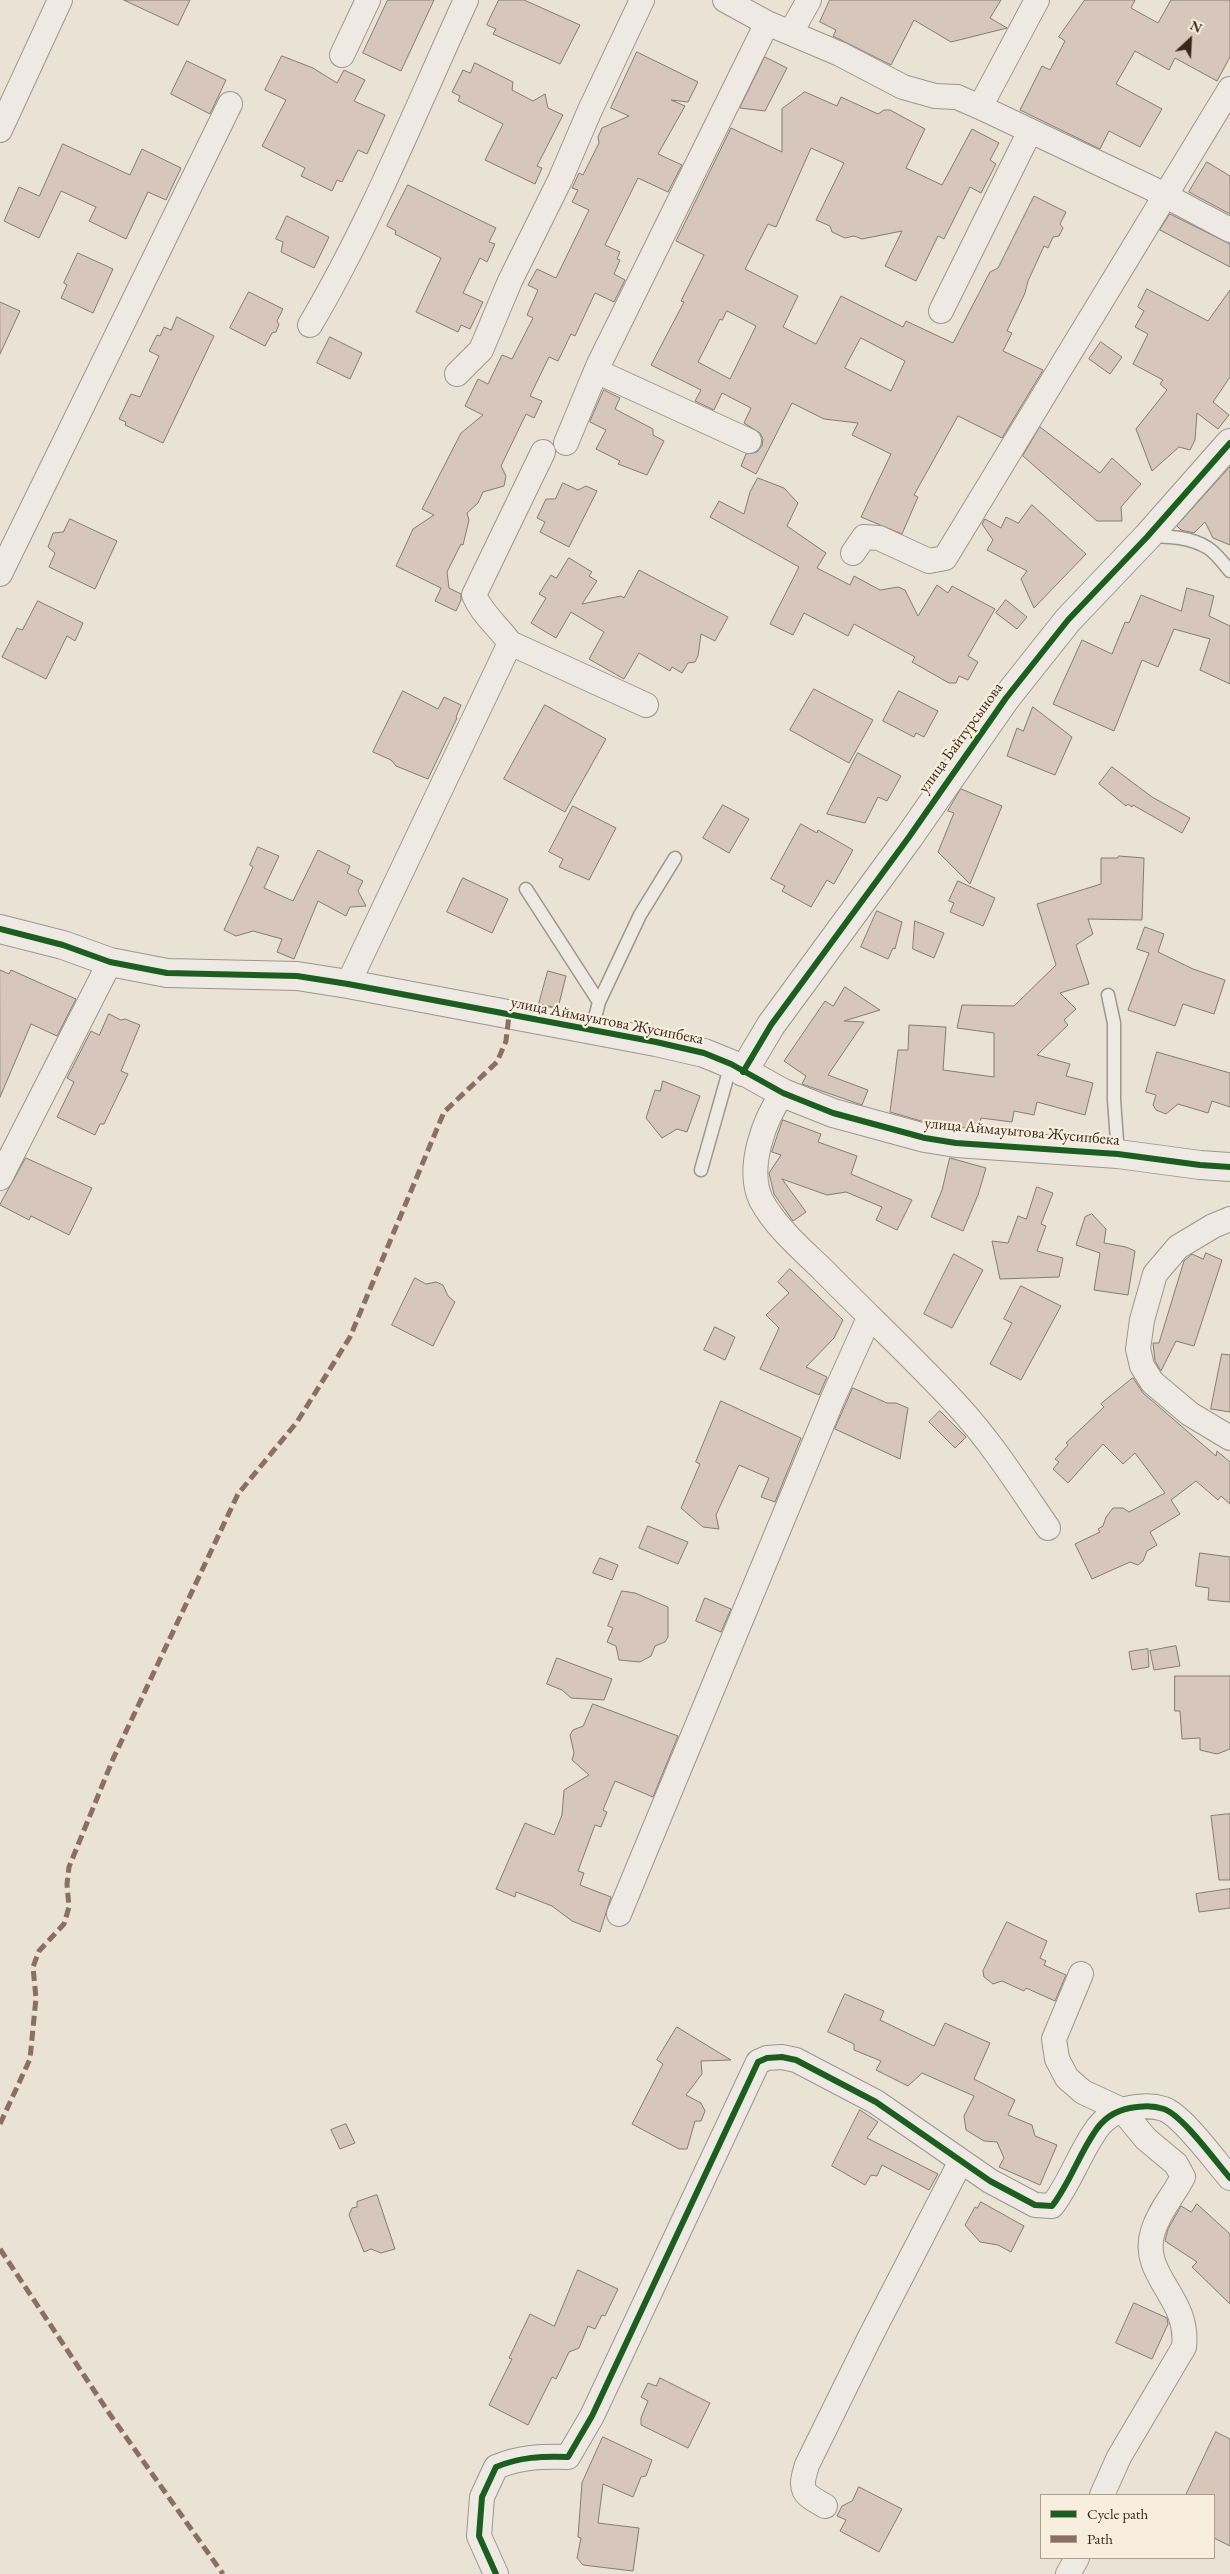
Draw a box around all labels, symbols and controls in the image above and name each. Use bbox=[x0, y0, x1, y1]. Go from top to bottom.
north arrow bbox=[1165, 15, 1215, 65]
text: N bbox=[1187, 16, 1205, 37]
street label: улица Байтурсынова bbox=[914, 679, 1008, 797]
street label: улица Аймауытова Жусипбека bbox=[509, 993, 705, 1049]
street label: улица Аймауытова Жусипбека bbox=[924, 1114, 1120, 1150]
legend bbox=[1040, 2494, 1215, 2559]
text: Cycle path bbox=[1087, 2504, 1148, 2523]
text: Path bbox=[1087, 2529, 1113, 2548]

